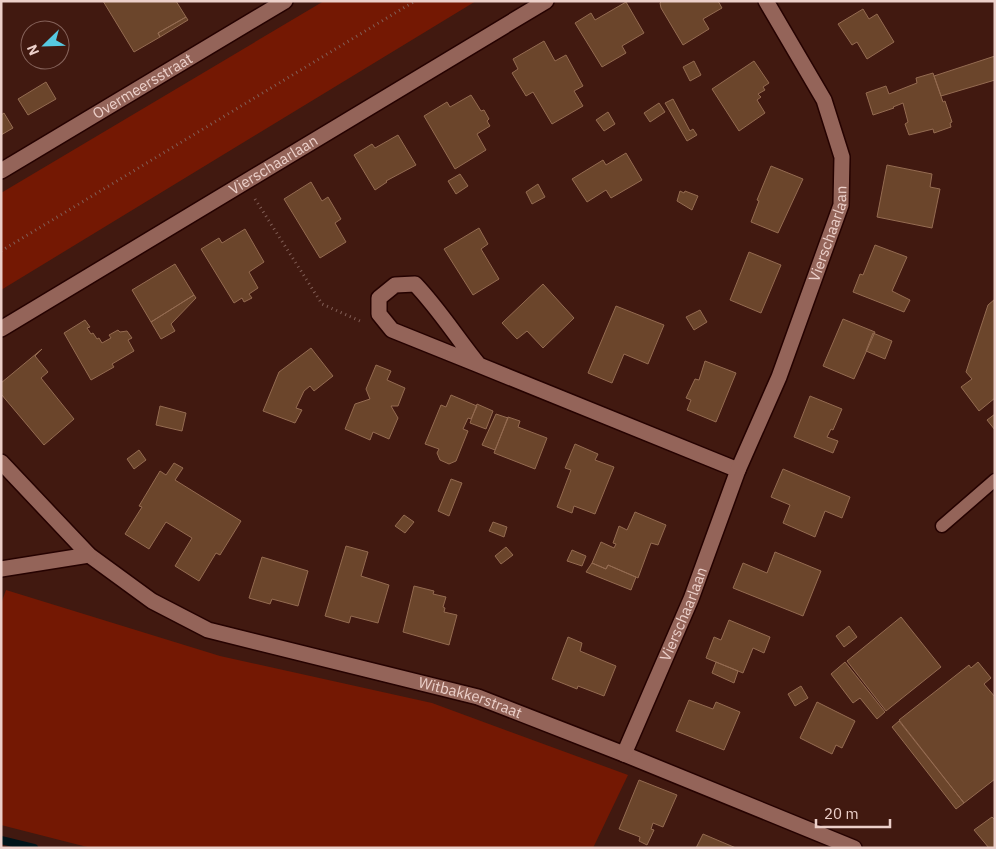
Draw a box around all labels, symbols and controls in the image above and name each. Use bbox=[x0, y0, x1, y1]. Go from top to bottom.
north arrow bbox=[20, 20, 70, 70]
text: N bbox=[23, 42, 43, 58]
street label: Overmeersstraat bbox=[89, 49, 196, 123]
street label: Vierschaarlaan bbox=[225, 131, 321, 199]
street label: Vierschaarlaan bbox=[804, 185, 850, 284]
street label: Vierschaarlaan bbox=[655, 564, 711, 664]
street label: Witbakkerstraat bbox=[417, 673, 525, 722]
scale bar bbox=[816, 796, 890, 828]
text: 20 m bbox=[824, 804, 859, 823]

